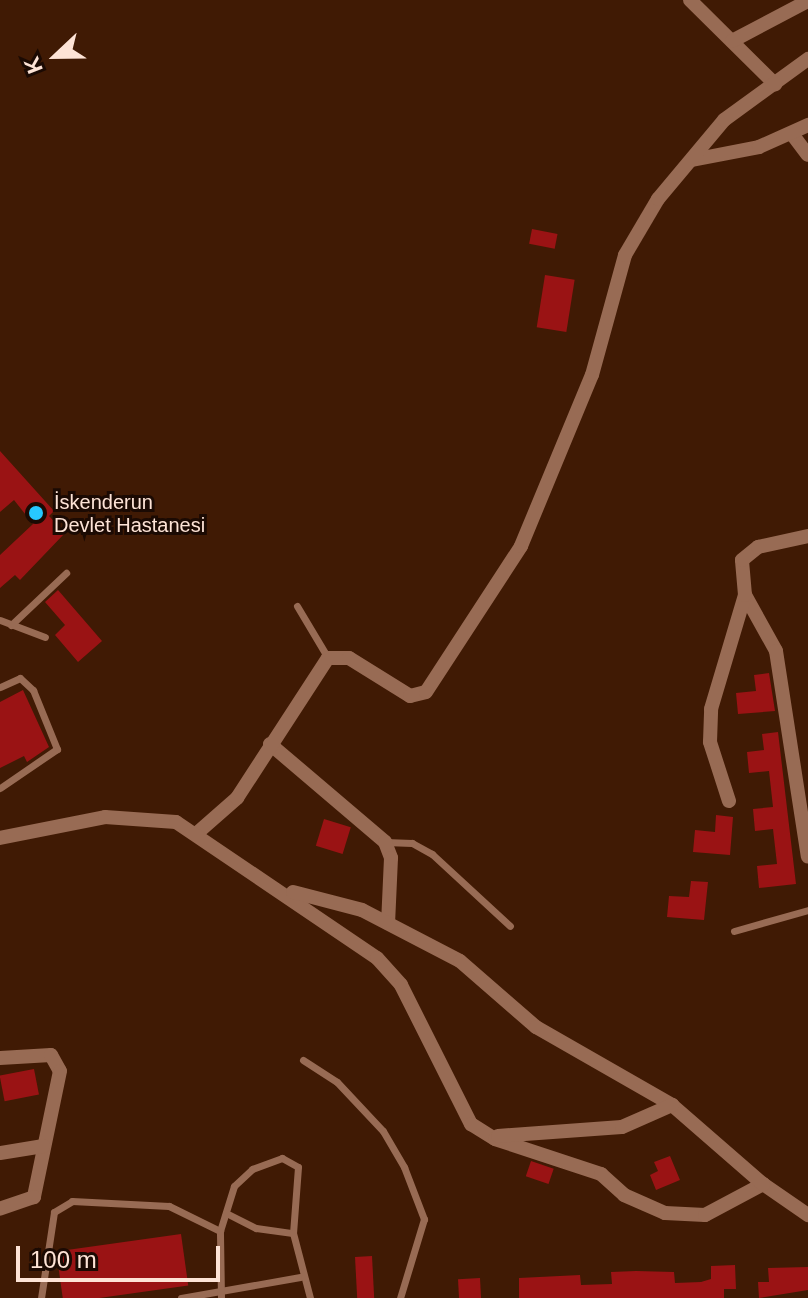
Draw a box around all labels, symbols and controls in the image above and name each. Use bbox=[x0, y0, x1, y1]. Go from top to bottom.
north arrow bbox=[16, 16, 96, 96]
text: K bbox=[19, 53, 48, 77]
place label: İskenderun Devlet Hastanesi bbox=[54, 490, 205, 537]
marker: İskenderun Devlet Hastanesi bbox=[25, 502, 47, 524]
scale bar bbox=[20, 1230, 224, 1280]
text: 100 m bbox=[30, 1246, 97, 1273]

